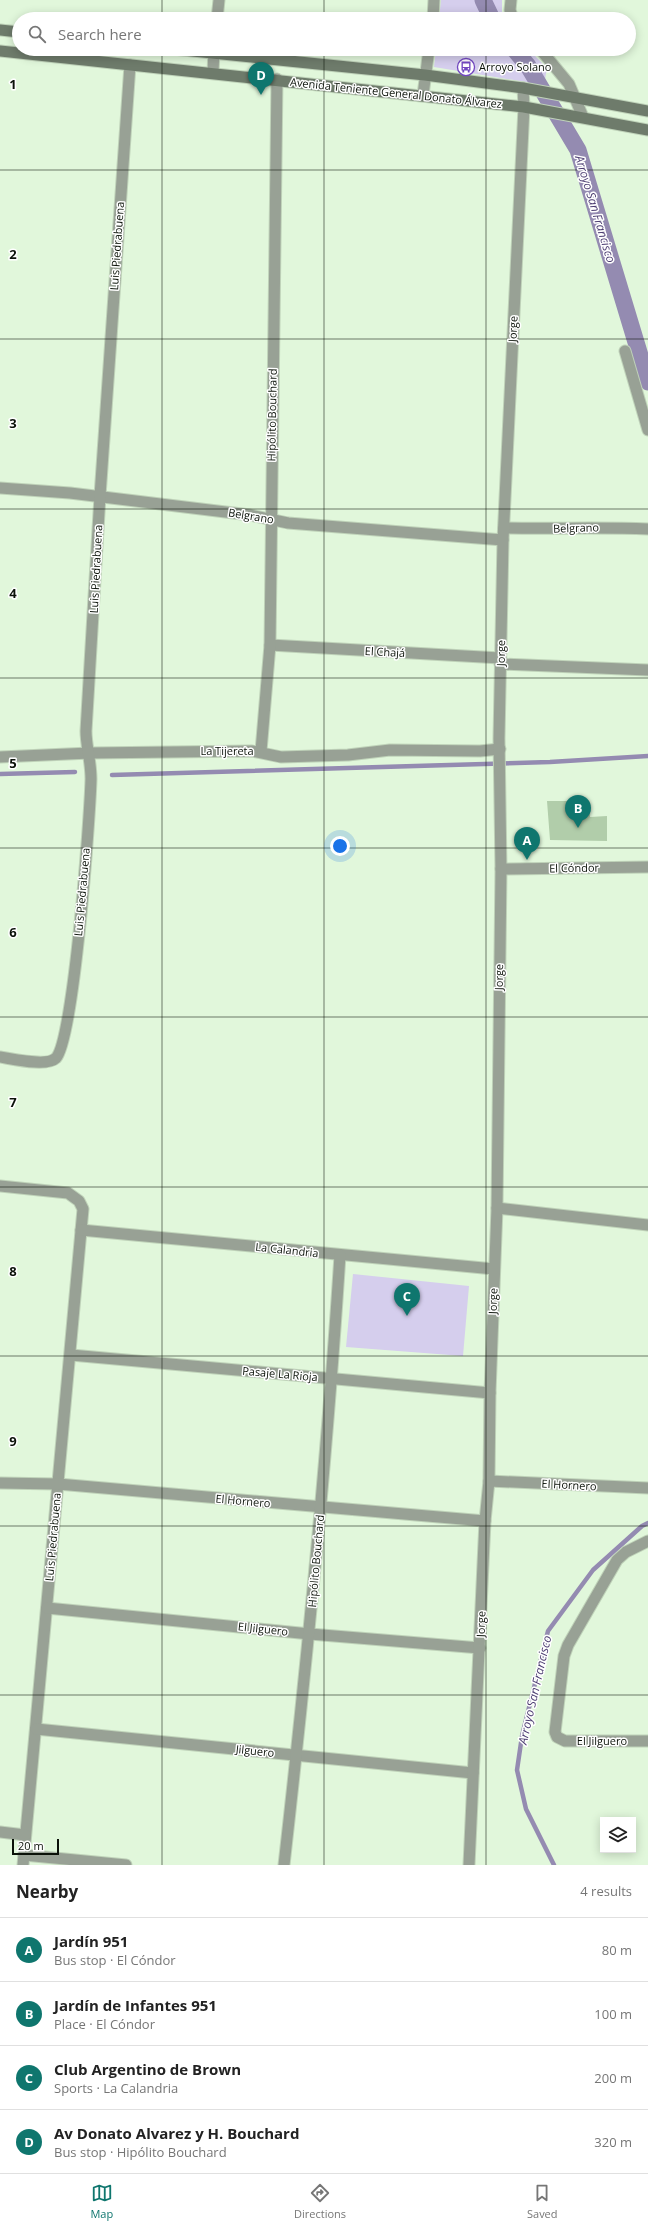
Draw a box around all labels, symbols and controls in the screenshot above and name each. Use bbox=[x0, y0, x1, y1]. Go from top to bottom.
search box bbox=[12, 12, 636, 56]
icon: search bbox=[26, 23, 48, 45]
text: Search here bbox=[58, 24, 142, 44]
bus stop icon: Arroyo Solano bbox=[456, 57, 476, 77]
place label: Arroyo Solano bbox=[479, 59, 552, 74]
pin: D bbox=[248, 62, 274, 95]
street label: Avenida Teniente General Donato Álvarez bbox=[289, 74, 503, 111]
text: 1 bbox=[9, 75, 17, 93]
water label: Arroyo San Francisco bbox=[571, 152, 620, 265]
street label: Luis Piedrabuena bbox=[106, 201, 127, 291]
text: 2 bbox=[9, 245, 17, 263]
street label: Jorge bbox=[504, 315, 521, 343]
street label: Hipólito Bouchard bbox=[263, 368, 280, 462]
text: 3 bbox=[9, 414, 17, 432]
street label: Belgrano bbox=[227, 504, 275, 527]
street label: Belgrano bbox=[553, 519, 600, 536]
street label: Luis Piedrabuena bbox=[86, 524, 105, 614]
text: 4 bbox=[9, 584, 17, 602]
street label: Jorge bbox=[493, 640, 508, 667]
street label: El Chajá bbox=[364, 643, 406, 660]
street label: La Tijereta bbox=[200, 743, 254, 758]
text: 5 bbox=[9, 754, 17, 772]
pin: B bbox=[565, 795, 591, 828]
pin: A bbox=[514, 827, 540, 860]
your location bbox=[330, 836, 350, 856]
street label: Luis Piedrabuena bbox=[70, 847, 93, 937]
street label: El Cóndor bbox=[549, 860, 600, 875]
text: 6 bbox=[9, 923, 17, 941]
street label: Jorge bbox=[491, 964, 506, 991]
text: 7 bbox=[9, 1093, 17, 1111]
street label: La Calandria bbox=[255, 1239, 319, 1260]
text: 8 bbox=[9, 1262, 17, 1280]
pin: C bbox=[394, 1283, 420, 1316]
street label: Jorge bbox=[485, 1288, 500, 1315]
street label: Pasaje La Rioja bbox=[242, 1363, 318, 1384]
text: 9 bbox=[9, 1432, 17, 1450]
street label: El Hornero bbox=[541, 1476, 597, 1493]
street label: El Hornero bbox=[215, 1491, 271, 1510]
street label: Luis Piedrabuena bbox=[41, 1492, 64, 1582]
street label: Hipólito Bouchard bbox=[304, 1514, 327, 1608]
street label: Jorge bbox=[473, 1611, 488, 1638]
street label: El Jilguero bbox=[237, 1618, 289, 1639]
water label: Arroyo San Francisco bbox=[513, 1634, 555, 1747]
street label: El Jilguero bbox=[577, 1733, 628, 1748]
street label: Jilguero bbox=[234, 1741, 275, 1760]
map controls bbox=[600, 1817, 636, 1853]
button: layers bbox=[600, 1817, 636, 1853]
scale bar bbox=[12, 1837, 59, 1856]
text: 20 m bbox=[18, 1838, 44, 1853]
text: Nearby bbox=[16, 1880, 78, 1903]
text: 4 results bbox=[580, 1882, 632, 1900]
text: Jardín 951 bbox=[54, 1931, 128, 1951]
text: A bbox=[25, 1941, 33, 1959]
text: 80 m bbox=[602, 1941, 632, 1959]
text: Bus stop · El Cóndor bbox=[54, 1951, 176, 1969]
text: Jardín de Infantes 951 bbox=[54, 1995, 217, 2015]
text: B bbox=[25, 2005, 33, 2023]
text: 100 m bbox=[594, 2005, 632, 2023]
text: Place · El Cóndor bbox=[54, 2015, 155, 2033]
text: Club Argentino de Brown bbox=[54, 2059, 241, 2079]
text: C bbox=[25, 2069, 33, 2087]
text: 200 m bbox=[594, 2069, 632, 2087]
text: Sports · La Calandria bbox=[54, 2079, 178, 2097]
text: Av Donato Alvarez y H. Bouchard bbox=[54, 2123, 299, 2143]
text: D bbox=[24, 2133, 34, 2151]
text: 320 m bbox=[594, 2133, 632, 2151]
text: Bus stop · Hipólito Bouchard bbox=[54, 2143, 227, 2161]
tab: Map bbox=[90, 2182, 113, 2221]
tab: Directions bbox=[294, 2182, 346, 2221]
tab: Saved bbox=[527, 2182, 558, 2221]

